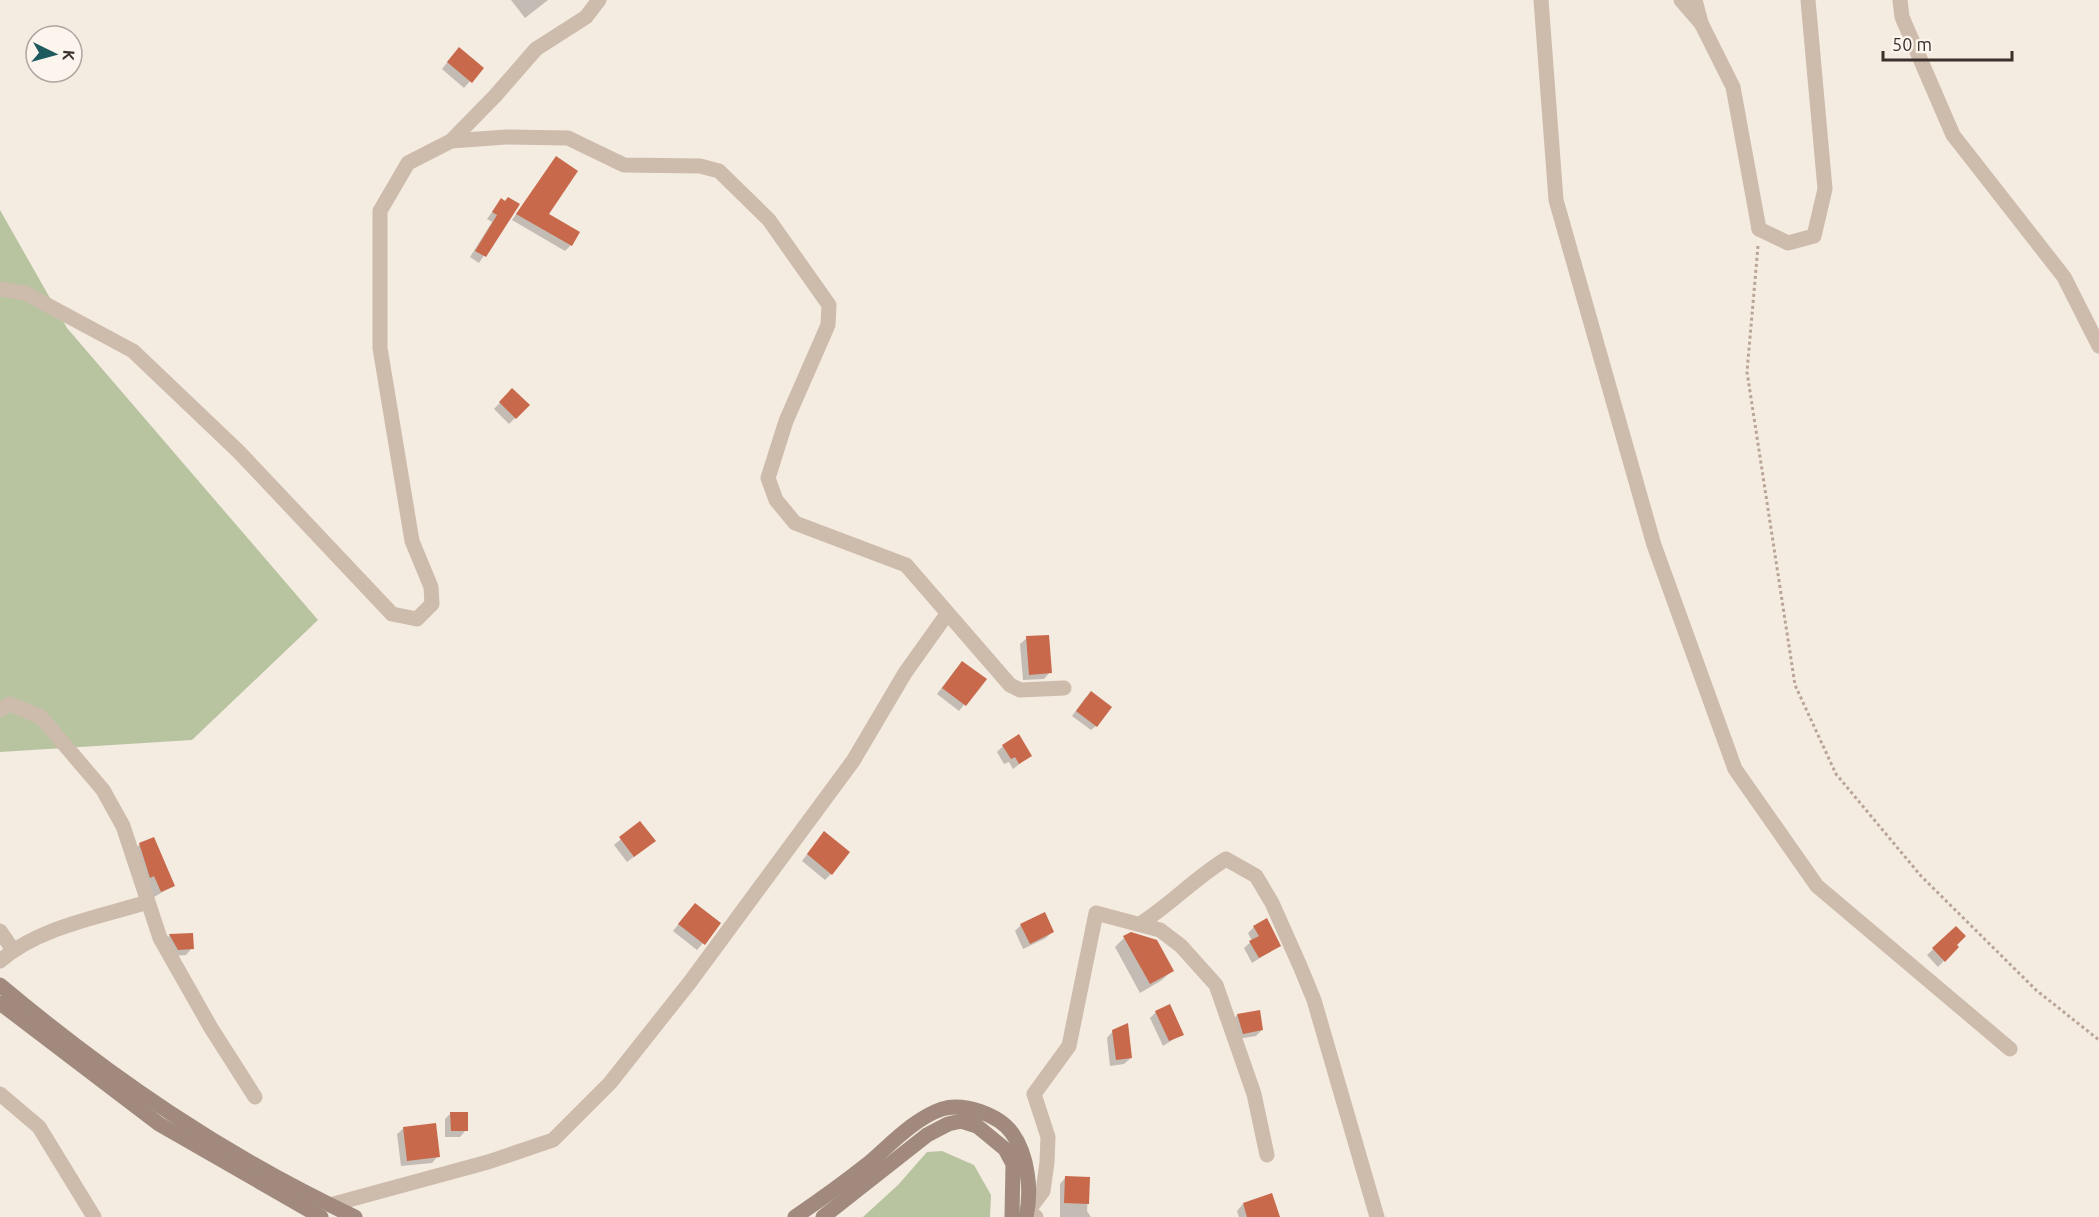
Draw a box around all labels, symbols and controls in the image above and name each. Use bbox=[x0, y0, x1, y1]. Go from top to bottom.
north arrow bbox=[24, 24, 84, 84]
scale bar bbox=[1883, 24, 2012, 62]
text: 50 m bbox=[1892, 34, 1932, 54]
text: K bbox=[59, 49, 78, 62]

